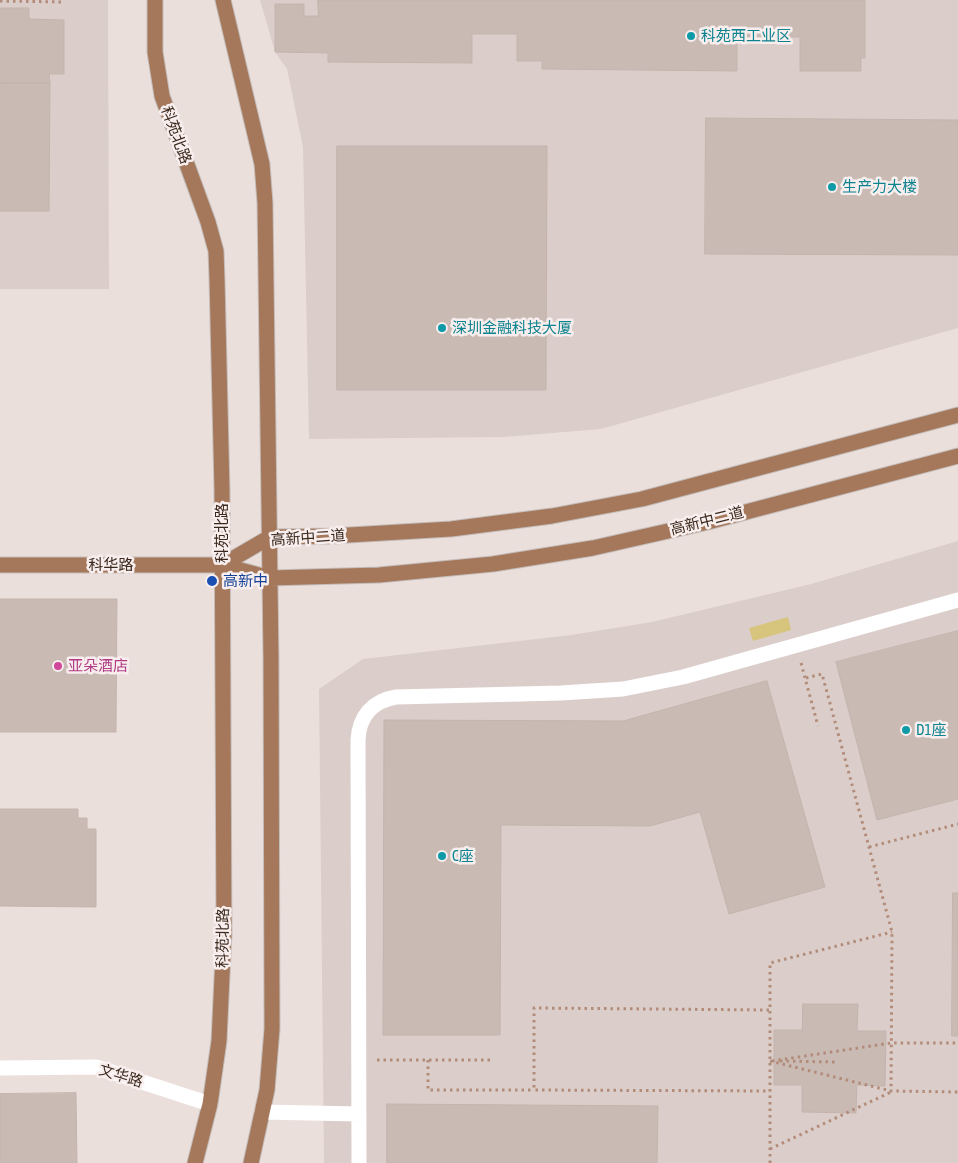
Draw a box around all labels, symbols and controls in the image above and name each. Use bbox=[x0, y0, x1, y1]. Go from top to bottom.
place label: 科苑西工业区 bbox=[701, 27, 791, 45]
marker: 科苑西工业区 bbox=[685, 30, 697, 42]
street label: 科苑北路 bbox=[157, 104, 195, 166]
place label: 生产力大楼 bbox=[842, 178, 917, 196]
marker: 生产力大楼 bbox=[826, 181, 838, 193]
place label: 深圳金融科技大厦 bbox=[452, 319, 572, 337]
marker: 深圳金融科技大厦 bbox=[436, 322, 448, 334]
street label: 科苑北路 bbox=[213, 503, 231, 563]
street label: 高新中二道 bbox=[668, 503, 746, 539]
street label: 高新中二道 bbox=[270, 526, 346, 550]
street label: 科华路 bbox=[89, 556, 133, 574]
place label: 高新中 bbox=[223, 572, 268, 590]
marker: 高新中 bbox=[205, 574, 219, 588]
place label: 亚朵酒店 bbox=[68, 657, 128, 675]
marker: 亚朵酒店 bbox=[52, 660, 64, 672]
place label: D1座 bbox=[916, 721, 946, 739]
marker: D1座 bbox=[900, 724, 912, 736]
place label: C座 bbox=[452, 847, 474, 865]
marker: C座 bbox=[436, 850, 448, 862]
street label: 科苑北路 bbox=[213, 908, 233, 968]
street label: 文华路 bbox=[97, 1061, 145, 1091]

